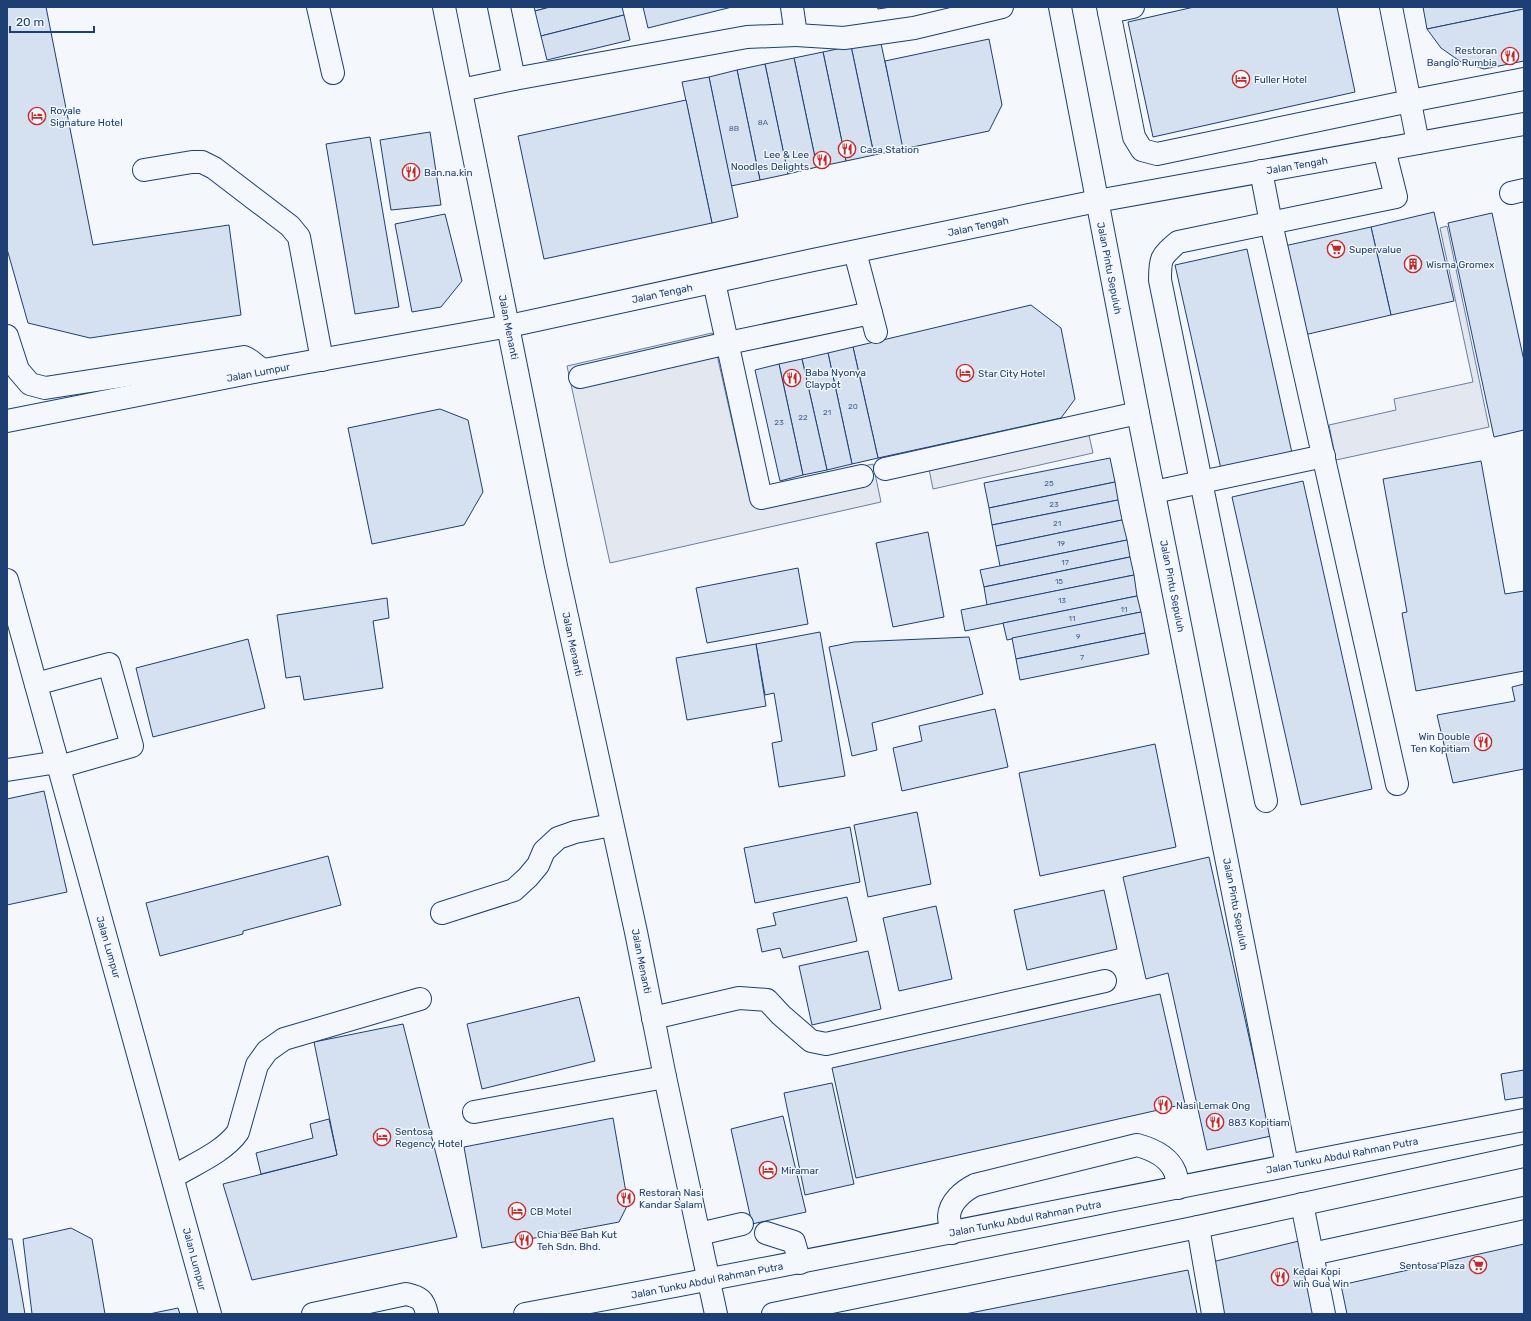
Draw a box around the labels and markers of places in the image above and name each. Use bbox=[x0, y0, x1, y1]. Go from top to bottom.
place label: Restoran Banglo Rumbia bbox=[1427, 45, 1497, 69]
restaurant icon: Restoran Banglo Rumbia bbox=[1500, 46, 1520, 66]
hotel icon: Fuller Hotel bbox=[1231, 69, 1251, 89]
place label: Fuller Hotel bbox=[1254, 74, 1307, 86]
place label: Royale Signature Hotel bbox=[50, 105, 123, 129]
hotel icon: Royale Signature Hotel bbox=[27, 106, 47, 126]
restaurant icon: Casa Station bbox=[837, 139, 857, 159]
place label: Casa Station bbox=[860, 144, 919, 156]
place label: Lee & Lee Noodles Delights bbox=[731, 149, 809, 173]
restaurant icon: Lee & Lee Noodles Delights bbox=[812, 150, 832, 170]
restaurant icon: Ban.na.kin bbox=[401, 162, 421, 182]
place label: Ban.na.kin bbox=[424, 167, 473, 179]
supermarket icon: Supervalue bbox=[1326, 239, 1346, 259]
place label: Supervalue bbox=[1349, 244, 1402, 256]
building icon: Wisma Gromex bbox=[1403, 254, 1423, 274]
place label: Wisma Gromex bbox=[1426, 259, 1495, 271]
hotel icon: Star City Hotel bbox=[955, 363, 975, 383]
place label: Baba Nyonya Claypot bbox=[805, 367, 866, 391]
restaurant icon: Baba Nyonya Claypot bbox=[782, 368, 802, 388]
place label: Star City Hotel bbox=[978, 368, 1045, 380]
place label: Win Double Ten Kopitiam bbox=[1410, 731, 1470, 755]
restaurant icon: Win Double Ten Kopitiam bbox=[1473, 732, 1493, 752]
restaurant icon: Nasi Lemak Ong bbox=[1153, 1095, 1173, 1115]
place label: Nasi Lemak Ong bbox=[1176, 1100, 1250, 1112]
restaurant icon: 883 Kopitiam bbox=[1205, 1112, 1225, 1132]
place label: 883 Kopitiam bbox=[1228, 1117, 1290, 1129]
place label: Sentosa Regency Hotel bbox=[395, 1126, 463, 1150]
hotel icon: Sentosa Regency Hotel bbox=[372, 1127, 392, 1147]
hotel icon: Miramar bbox=[758, 1160, 778, 1180]
place label: Miramar bbox=[781, 1165, 819, 1177]
place label: Restoran Nasi Kandar Salam bbox=[639, 1187, 704, 1211]
restaurant icon: Restoran Nasi Kandar Salam bbox=[616, 1188, 636, 1208]
hotel icon: CB Motel bbox=[507, 1201, 527, 1221]
place label: CB Motel bbox=[530, 1206, 571, 1218]
place label: Chia Bee Bah Kut Teh Sdn. Bhd. bbox=[537, 1229, 617, 1253]
restaurant icon: Chia Bee Bah Kut Teh Sdn. Bhd. bbox=[514, 1230, 534, 1250]
supermarket icon: Sentosa Plaza bbox=[1468, 1255, 1488, 1275]
place label: Sentosa Plaza bbox=[1399, 1260, 1465, 1272]
place label: Kedai Kopi Win Gua Win bbox=[1293, 1266, 1349, 1290]
restaurant icon: Kedai Kopi Win Gua Win bbox=[1270, 1267, 1290, 1287]

